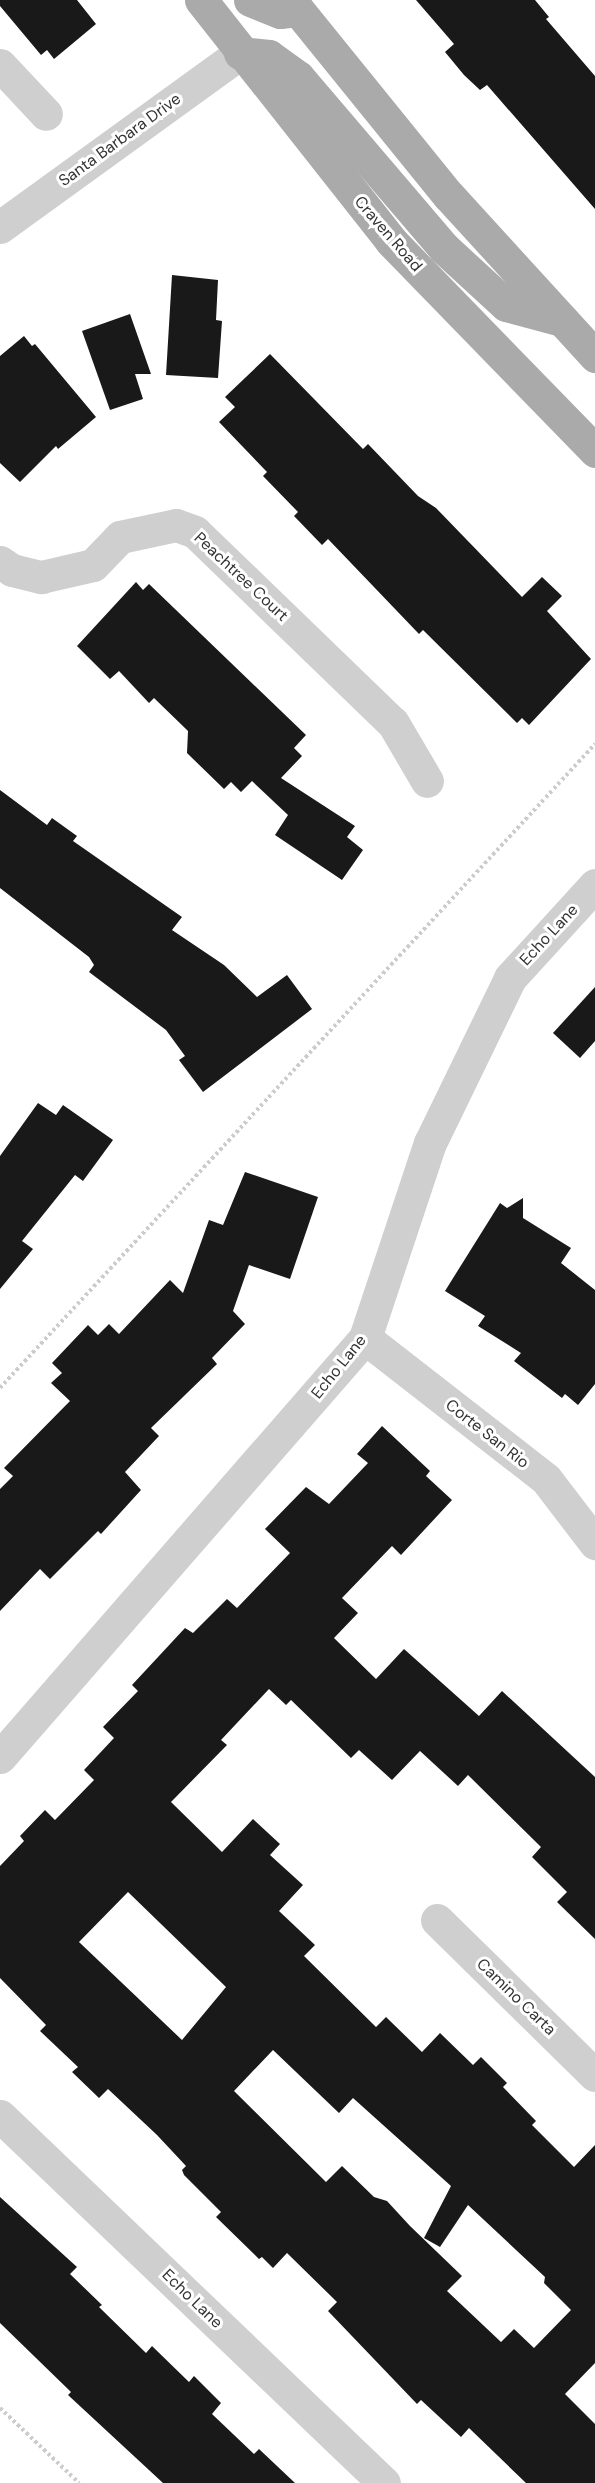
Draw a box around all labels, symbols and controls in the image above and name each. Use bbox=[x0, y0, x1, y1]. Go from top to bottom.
street label: Santa Barbara Drive bbox=[55, 89, 185, 191]
street label: Craven Road bbox=[350, 192, 426, 276]
street label: Peachtree Court bbox=[190, 529, 292, 625]
street label: Echo Lane bbox=[516, 900, 582, 970]
street label: Echo Lane bbox=[307, 1331, 371, 1403]
street label: Corte San Rio bbox=[441, 1395, 533, 1473]
street label: Camino Carta bbox=[473, 1955, 559, 2039]
street label: Echo Lane bbox=[158, 2266, 226, 2332]

